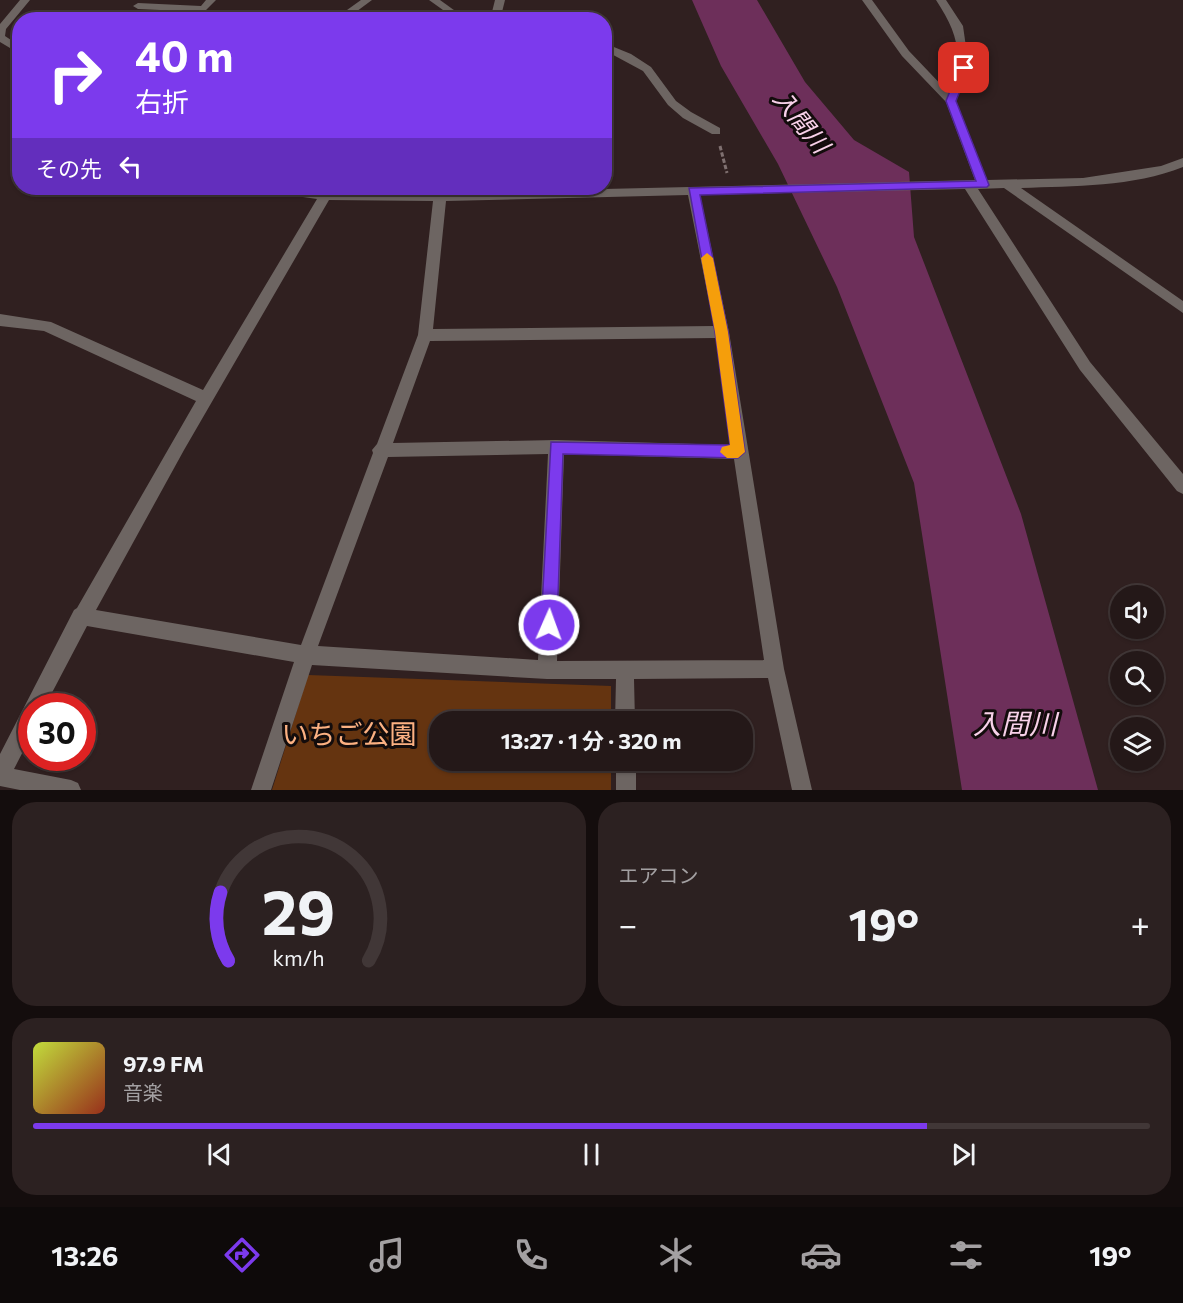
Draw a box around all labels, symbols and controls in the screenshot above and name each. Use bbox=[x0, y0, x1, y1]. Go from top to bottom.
text: 40 m bbox=[135, 29, 233, 81]
icon: right bbox=[36, 36, 114, 114]
pin bbox=[938, 42, 989, 93]
icon: arrive bbox=[947, 51, 980, 84]
water label: 入間川 bbox=[768, 84, 838, 160]
text: 右折 bbox=[135, 85, 189, 118]
icon: left bbox=[114, 150, 147, 183]
text: その先 bbox=[36, 155, 102, 182]
map controls bbox=[1110, 585, 1164, 771]
button: sound bbox=[1110, 585, 1164, 639]
position arrow bbox=[517, 593, 581, 657]
button: search bbox=[1110, 651, 1164, 705]
speed limit sign: 30 bbox=[18, 693, 96, 771]
water label: 入間川 bbox=[973, 706, 1060, 740]
park label: いちご公園 bbox=[282, 717, 417, 750]
button: layers bbox=[1110, 717, 1164, 771]
text: 13:27 · 1 分 · 320 m bbox=[501, 727, 681, 754]
text: エアコン bbox=[619, 863, 699, 887]
text: 29 bbox=[262, 872, 336, 948]
text: 19° bbox=[849, 895, 919, 950]
text: − bbox=[619, 903, 637, 944]
text: + bbox=[1131, 903, 1150, 944]
text: km/h bbox=[273, 944, 325, 970]
text: 97.9 FM bbox=[123, 1050, 204, 1077]
text: 音楽 bbox=[123, 1080, 163, 1104]
icon: previous bbox=[203, 1138, 236, 1171]
icon: pause bbox=[575, 1138, 608, 1171]
icon: next bbox=[947, 1138, 980, 1171]
icon: directions bbox=[221, 1234, 263, 1276]
icon: music bbox=[366, 1234, 408, 1276]
icon: phone bbox=[510, 1234, 552, 1276]
icon: climate bbox=[655, 1234, 697, 1276]
icon: car bbox=[800, 1234, 842, 1276]
icon: filters bbox=[945, 1234, 987, 1276]
text: 13:26 bbox=[51, 1239, 118, 1272]
text: 19° bbox=[1089, 1239, 1132, 1272]

